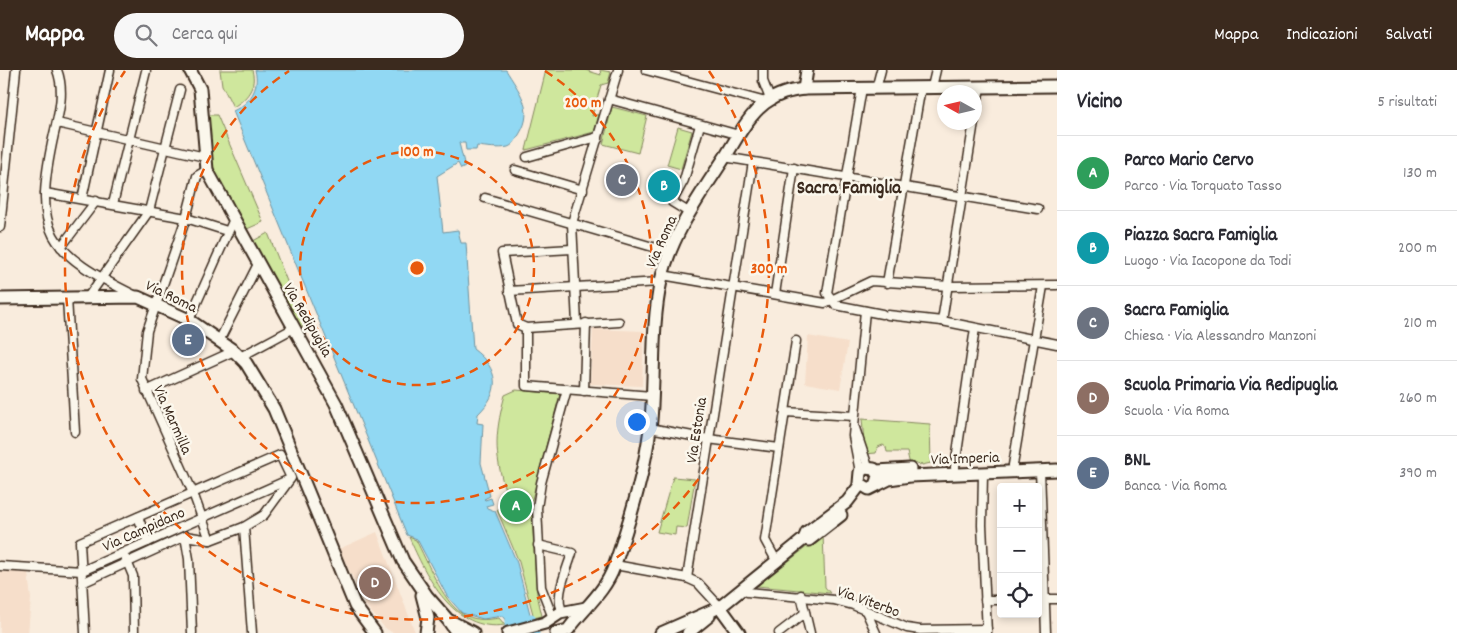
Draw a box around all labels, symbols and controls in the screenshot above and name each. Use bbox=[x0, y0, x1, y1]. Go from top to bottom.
search box bbox=[114, 13, 464, 58]
text: Mappa bbox=[25, 18, 84, 52]
icon: search bbox=[132, 21, 160, 49]
text: Cerca qui bbox=[172, 22, 238, 49]
text: Mappa bbox=[1214, 23, 1258, 48]
text: Indicazioni bbox=[1286, 23, 1357, 48]
text: Salvati bbox=[1385, 23, 1432, 48]
north arrow bbox=[937, 85, 982, 130]
text: Vicino bbox=[1077, 88, 1122, 118]
text: 5 risultati bbox=[1377, 91, 1437, 114]
text: 200 m bbox=[565, 93, 601, 115]
text: 100 m bbox=[400, 142, 434, 164]
text: Parco Mario Cervo bbox=[1124, 148, 1254, 175]
pin: C bbox=[606, 161, 638, 199]
text: A bbox=[1089, 162, 1097, 185]
text: 130 m bbox=[1403, 162, 1437, 185]
pin: B bbox=[648, 167, 680, 205]
text: Parco · Via Torquato Tasso bbox=[1124, 175, 1282, 198]
district label: Sacra Famiglia bbox=[797, 176, 902, 203]
street label: Via Roma bbox=[641, 212, 684, 272]
text: Piazza Sacra Famiglia bbox=[1124, 223, 1277, 250]
text: B bbox=[1089, 237, 1097, 260]
text: 200 m bbox=[1398, 237, 1437, 260]
text: Luogo · Via Iacopone da Todi bbox=[1124, 250, 1291, 273]
centre of rings bbox=[408, 259, 426, 277]
text: 300 m bbox=[751, 259, 787, 281]
street label: Via Roma bbox=[141, 275, 201, 320]
street label: Via Redipuglia bbox=[276, 279, 338, 362]
text: Sacra Famiglia bbox=[1124, 298, 1228, 325]
text: C bbox=[1089, 312, 1097, 335]
text: 210 m bbox=[1403, 312, 1437, 335]
pin: E bbox=[172, 321, 204, 359]
text: Chiesa · Via Alessandro Manzoni bbox=[1124, 325, 1316, 348]
text: Scuola Primaria Via Redipuglia bbox=[1124, 373, 1337, 400]
street label: Via Marmilla bbox=[146, 382, 197, 459]
text: D bbox=[1089, 387, 1097, 410]
text: 260 m bbox=[1399, 387, 1437, 410]
street label: Via Estonia bbox=[681, 395, 714, 465]
text: Scuola · Via Roma bbox=[1124, 400, 1229, 423]
your location bbox=[624, 409, 650, 435]
street label: Via Imperia bbox=[930, 447, 1000, 472]
text: BNL bbox=[1124, 448, 1150, 475]
text: E bbox=[1089, 462, 1097, 485]
text: 390 m bbox=[1399, 462, 1437, 485]
text: Banca · Via Roma bbox=[1124, 475, 1227, 498]
map controls bbox=[997, 483, 1042, 618]
button: + bbox=[997, 483, 1042, 528]
pin: A bbox=[500, 487, 532, 525]
street label: Via Campidano bbox=[99, 502, 189, 559]
button: − bbox=[997, 528, 1042, 573]
pin: D bbox=[359, 564, 391, 602]
button: locate bbox=[997, 573, 1042, 618]
street label: Via Viterbo bbox=[834, 580, 903, 624]

